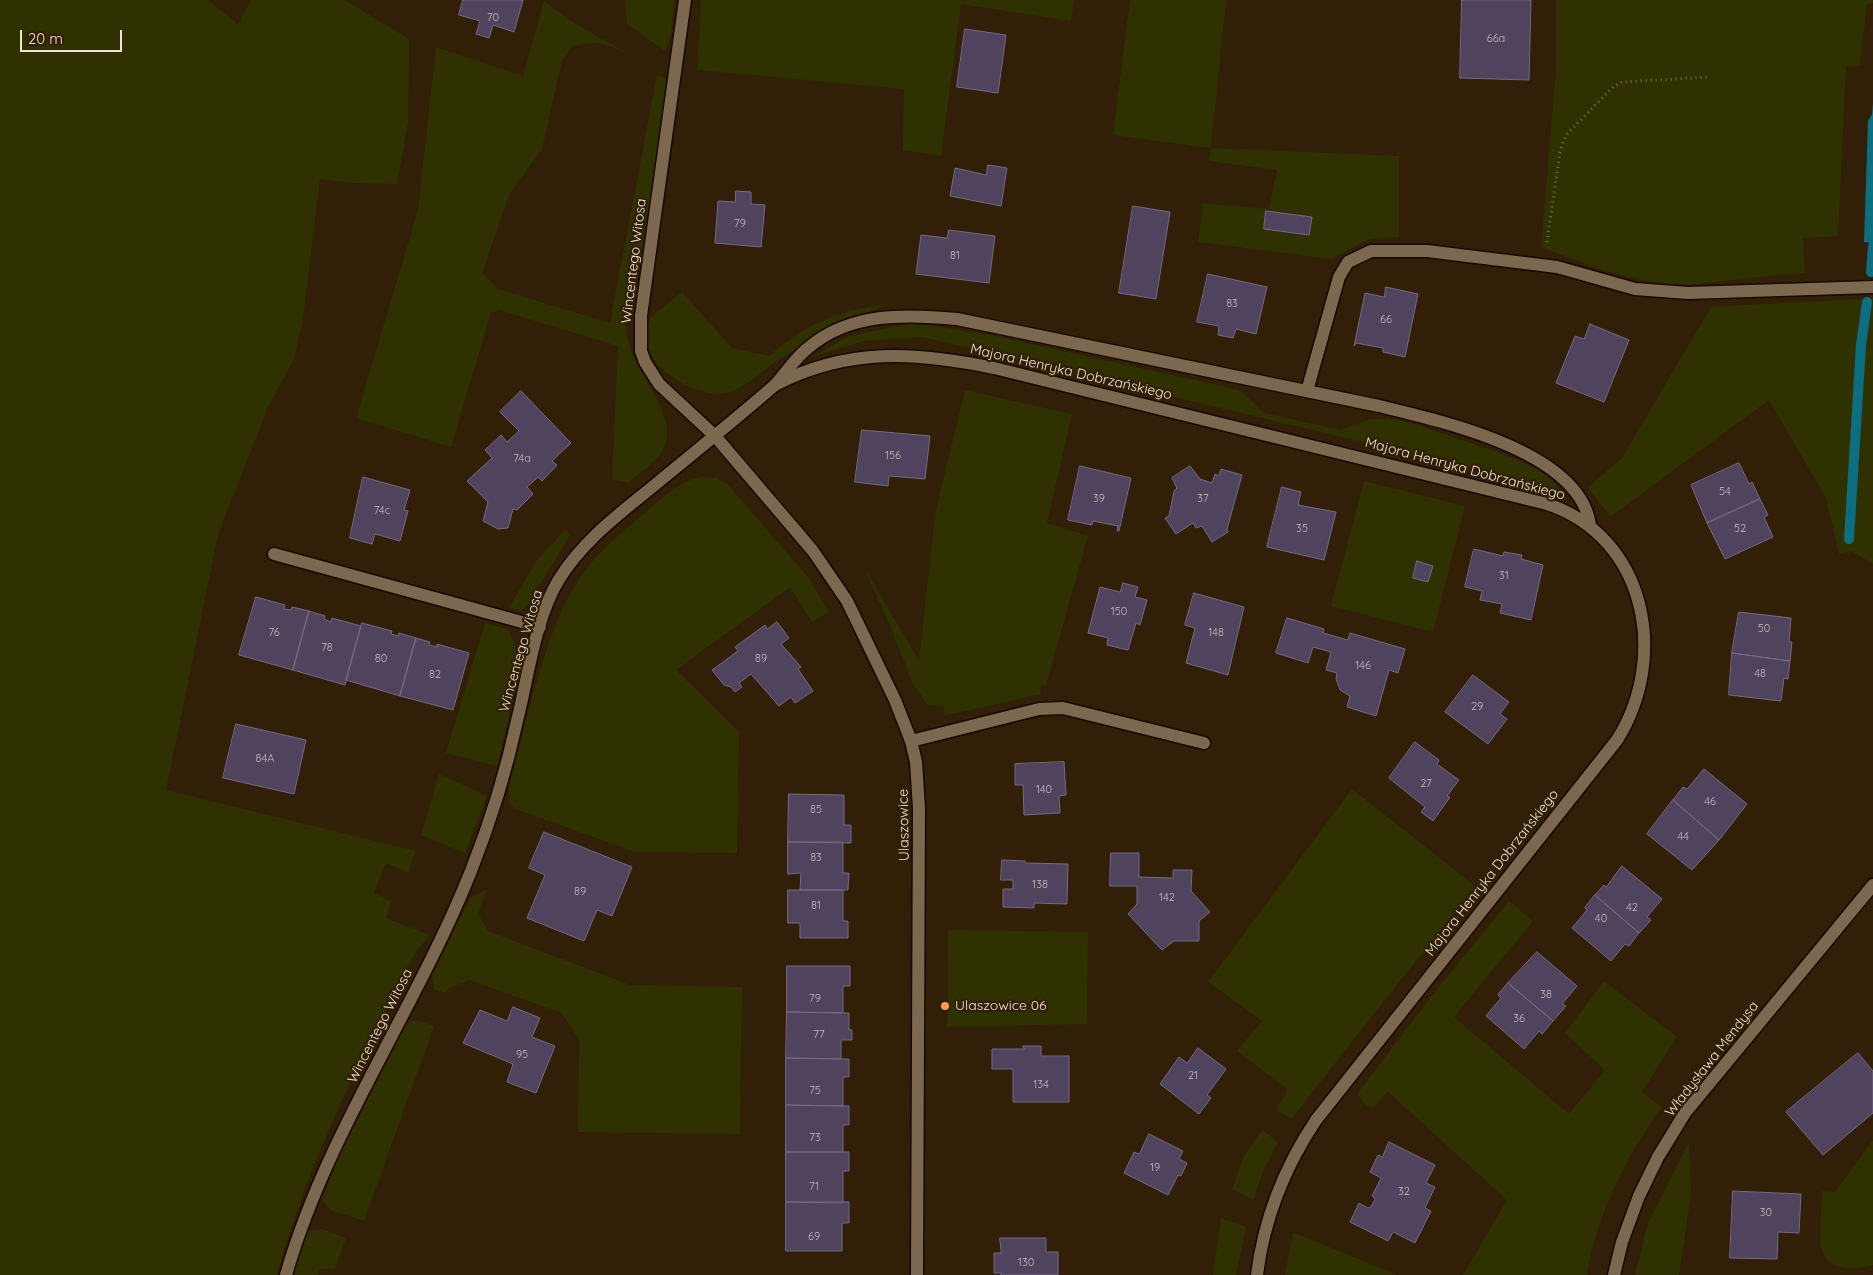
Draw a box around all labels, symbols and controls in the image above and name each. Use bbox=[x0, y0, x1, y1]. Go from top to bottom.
house number: 70 bbox=[487, 11, 499, 25]
scale bar bbox=[22, 20, 125, 52]
text: 20 m bbox=[28, 29, 63, 48]
house number: 66a bbox=[1487, 32, 1505, 46]
street label: Wincentego Witosa bbox=[618, 197, 650, 325]
house number: 79 bbox=[734, 217, 746, 231]
house number: 81 bbox=[950, 249, 960, 263]
house number: 83 bbox=[1226, 297, 1238, 311]
house number: 66 bbox=[1380, 313, 1392, 327]
street label: Majora Henryka Dobrzańskiego bbox=[968, 341, 1174, 403]
street label: Majora Henryka Dobrzańskiego bbox=[1363, 434, 1567, 504]
house number: 156 bbox=[885, 449, 901, 463]
house number: 74a bbox=[513, 452, 531, 466]
house number: 54 bbox=[1719, 485, 1731, 499]
house number: 39 bbox=[1093, 492, 1105, 506]
house number: 37 bbox=[1197, 492, 1209, 506]
house number: 74c bbox=[374, 504, 390, 518]
house number: 35 bbox=[1296, 522, 1308, 536]
house number: 52 bbox=[1734, 522, 1746, 536]
house number: 31 bbox=[1499, 569, 1509, 583]
street label: Wincentego Witosa bbox=[496, 588, 546, 714]
house number: 150 bbox=[1111, 605, 1127, 619]
house number: 50 bbox=[1758, 622, 1770, 636]
house number: 76 bbox=[268, 626, 280, 640]
house number: 148 bbox=[1208, 626, 1224, 640]
house number: 78 bbox=[321, 641, 333, 655]
house number: 80 bbox=[375, 652, 387, 666]
house number: 89 bbox=[755, 652, 767, 666]
house number: 146 bbox=[1355, 659, 1371, 673]
house number: 48 bbox=[1754, 667, 1766, 681]
house number: 82 bbox=[429, 668, 441, 682]
house number: 29 bbox=[1471, 700, 1483, 714]
house number: 84A bbox=[256, 752, 274, 766]
house number: 27 bbox=[1420, 777, 1432, 791]
house number: 140 bbox=[1036, 783, 1052, 797]
street label: Majora Henryka Dobrzańskiego bbox=[1422, 786, 1562, 960]
street label: Ulaszowice bbox=[895, 789, 913, 861]
house number: 46 bbox=[1704, 795, 1716, 809]
house number: 85 bbox=[810, 803, 822, 817]
house number: 44 bbox=[1677, 830, 1689, 844]
house number: 83 bbox=[810, 851, 822, 865]
house number: 138 bbox=[1032, 878, 1048, 892]
house number: 89 bbox=[574, 885, 586, 899]
house number: 142 bbox=[1159, 891, 1175, 905]
house number: 81 bbox=[811, 899, 821, 913]
house number: 42 bbox=[1626, 901, 1638, 915]
house number: 40 bbox=[1595, 912, 1607, 926]
street label: Wincentego Witosa bbox=[344, 966, 416, 1086]
house number: 38 bbox=[1540, 988, 1552, 1002]
house number: 79 bbox=[809, 992, 821, 1006]
place label: Ulaszowice 06 bbox=[955, 998, 1047, 1014]
street label: Władysława Mendysa bbox=[1662, 998, 1762, 1120]
marker: Ulaszowice 06 bbox=[939, 1000, 951, 1012]
house number: 36 bbox=[1513, 1012, 1525, 1026]
house number: 77 bbox=[813, 1028, 825, 1042]
house number: 95 bbox=[516, 1048, 528, 1062]
house number: 21 bbox=[1188, 1069, 1198, 1083]
house number: 134 bbox=[1033, 1078, 1049, 1092]
house number: 75 bbox=[809, 1084, 821, 1098]
house number: 73 bbox=[809, 1131, 821, 1145]
house number: 19 bbox=[1150, 1161, 1160, 1175]
house number: 71 bbox=[809, 1180, 819, 1194]
house number: 32 bbox=[1398, 1185, 1410, 1199]
house number: 30 bbox=[1760, 1206, 1772, 1220]
house number: 69 bbox=[808, 1230, 820, 1244]
house number: 130 bbox=[1018, 1256, 1034, 1270]

